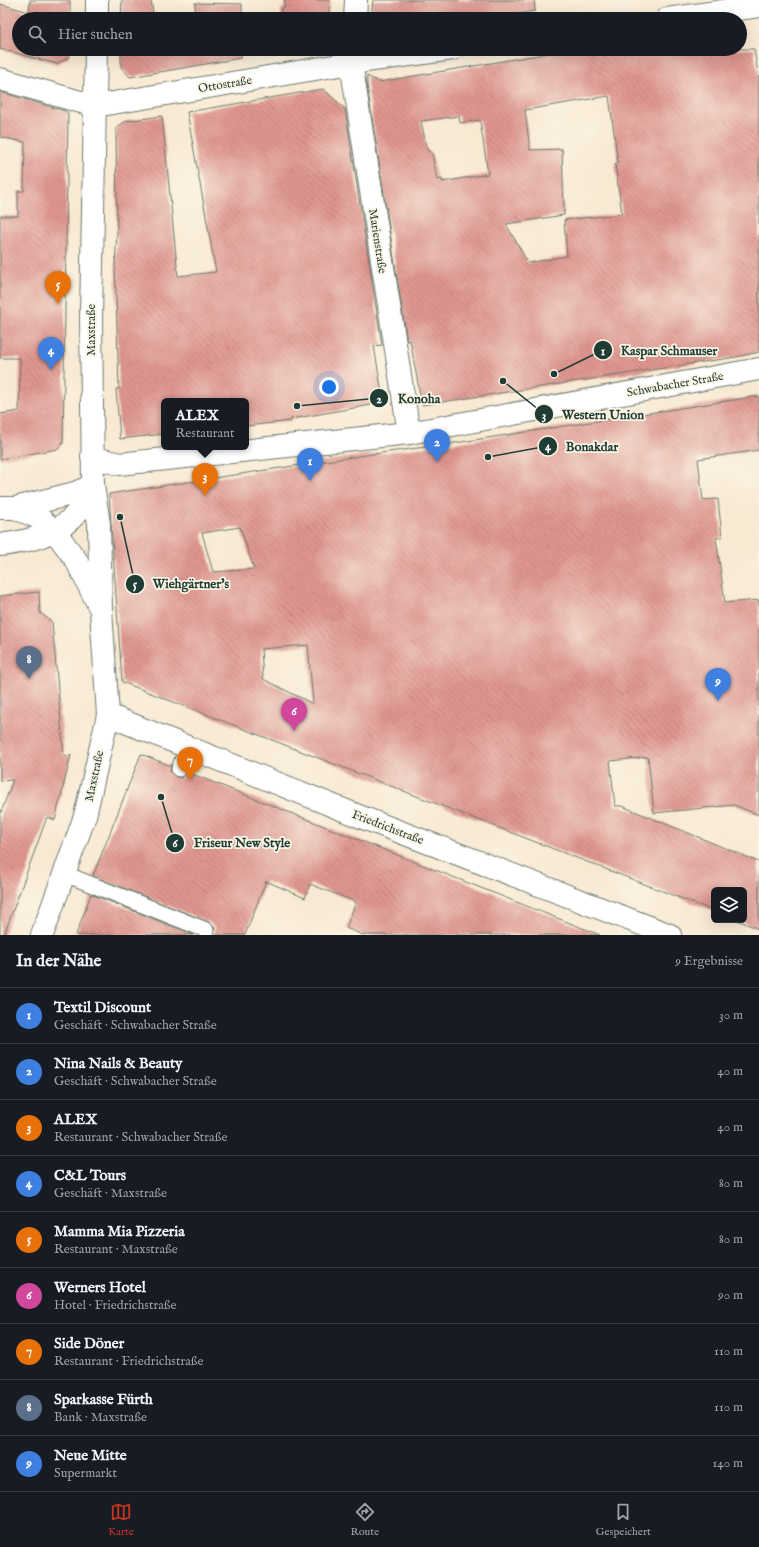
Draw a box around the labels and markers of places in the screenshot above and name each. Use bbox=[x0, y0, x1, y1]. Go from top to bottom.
pin: 5 bbox=[45, 271, 71, 304]
pin: 4 bbox=[38, 337, 64, 370]
callout: Kaspar Schmauser bbox=[593, 338, 725, 363]
callout: Konoha bbox=[369, 386, 448, 411]
callout: Western Union bbox=[534, 402, 652, 427]
pin: 2 bbox=[424, 429, 450, 462]
callout: Bonakdar bbox=[538, 434, 626, 459]
pin: 1 bbox=[297, 448, 323, 481]
pin: 3 bbox=[192, 463, 218, 496]
callout: Wiehgärtner's bbox=[125, 571, 237, 596]
pin: 8 bbox=[16, 646, 42, 679]
pin: 9 bbox=[705, 668, 731, 701]
pin: 6 bbox=[281, 698, 307, 731]
pin: 7 bbox=[177, 747, 203, 780]
callout: Friseur New Style bbox=[165, 830, 298, 855]

